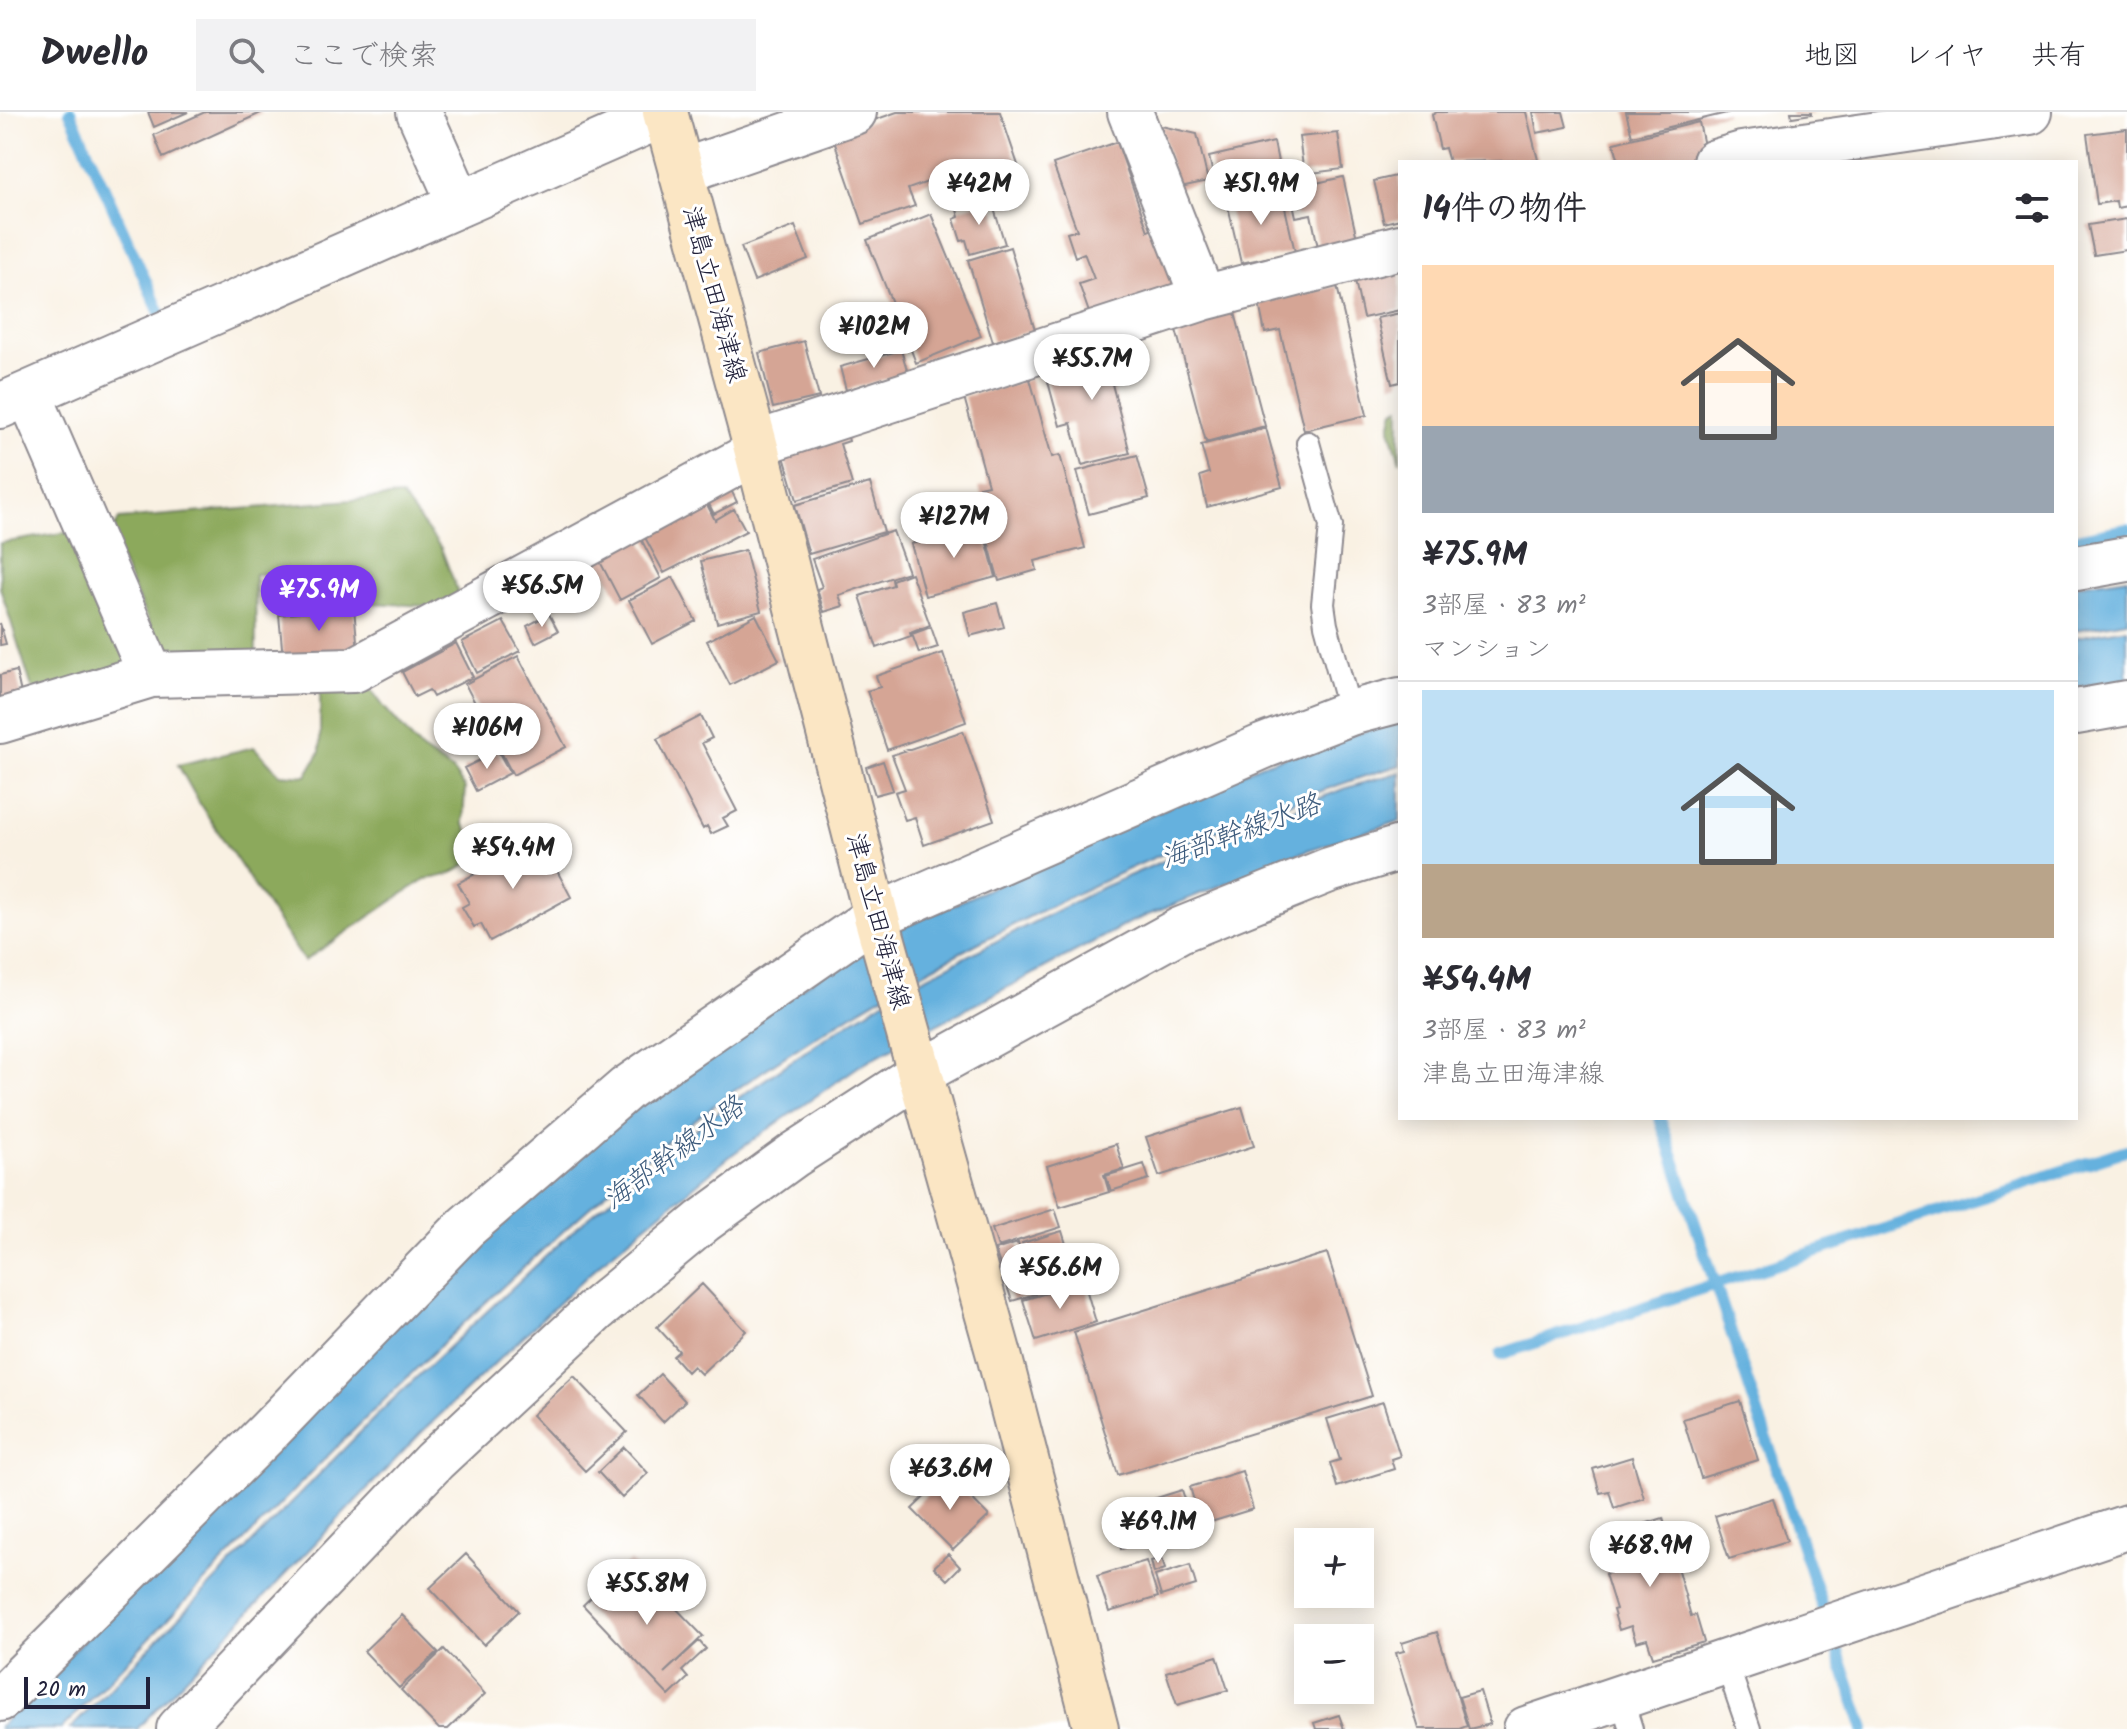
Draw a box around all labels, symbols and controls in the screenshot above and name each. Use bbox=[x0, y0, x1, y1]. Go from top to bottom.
search box bbox=[196, 19, 756, 91]
text: Dwello bbox=[40, 25, 148, 85]
icon: search bbox=[224, 33, 268, 77]
text: ここで検索 bbox=[288, 33, 438, 81]
text: 地図 bbox=[1804, 34, 1860, 79]
text: レイヤ bbox=[1904, 34, 1987, 79]
text: 共有 bbox=[2031, 34, 2087, 79]
pin: ¥42M bbox=[932, 159, 1026, 227]
pin: ¥51.9M bbox=[1196, 159, 1326, 227]
text: ¥42M bbox=[947, 164, 1011, 206]
text: ¥51.9M bbox=[1223, 164, 1299, 206]
text: 14件の物件 bbox=[1422, 183, 1587, 237]
icon: filters bbox=[2010, 186, 2054, 230]
street label: 津島立田海津線 bbox=[669, 201, 757, 388]
pin: ¥102M bbox=[818, 302, 930, 370]
text: ¥102M bbox=[838, 307, 910, 349]
icon: home bbox=[1666, 317, 1810, 461]
pin: ¥55.7M bbox=[1027, 334, 1157, 402]
text: ¥55.7M bbox=[1052, 339, 1132, 381]
pin: ¥127M bbox=[898, 492, 1010, 560]
text: ¥127M bbox=[919, 497, 989, 539]
text: ¥75.9M bbox=[1422, 529, 1527, 583]
pin: ¥56.5M bbox=[477, 561, 607, 629]
pin: ¥75.9M bbox=[254, 565, 384, 633]
text: ¥56.5M bbox=[501, 566, 583, 608]
text: ¥75.9M bbox=[279, 570, 359, 612]
text: 3部屋 · 83 m² bbox=[1422, 585, 1586, 627]
text: マンション bbox=[1422, 629, 1551, 671]
pin: ¥106M bbox=[431, 703, 543, 771]
text: ¥106M bbox=[452, 708, 522, 750]
icon: home bbox=[1666, 742, 1810, 886]
water label: 海部幹線水路 bbox=[1154, 782, 1329, 882]
pin: ¥54.4M bbox=[448, 823, 578, 891]
text: ¥54.4M bbox=[471, 828, 555, 870]
street label: 津島立田海津線 bbox=[833, 828, 921, 1015]
text: ¥54.4M bbox=[1422, 954, 1531, 1008]
text: 3部屋 · 83 m² bbox=[1422, 1010, 1586, 1052]
text: 津島立田海津線 bbox=[1422, 1054, 1604, 1096]
water label: 海部幹線水路 bbox=[594, 1084, 757, 1223]
pin: ¥56.6M bbox=[995, 1243, 1125, 1311]
text: ¥56.6M bbox=[1018, 1248, 1102, 1290]
pin: ¥63.6M bbox=[885, 1444, 1015, 1512]
text: ¥63.6M bbox=[908, 1449, 992, 1491]
pin: ¥69.1M bbox=[1093, 1497, 1223, 1565]
text: ¥69.1M bbox=[1120, 1502, 1196, 1544]
pin: ¥68.9M bbox=[1585, 1521, 1715, 1589]
text: ¥68.9M bbox=[1608, 1526, 1692, 1568]
map controls bbox=[1294, 1528, 1374, 1704]
button: + bbox=[1294, 1528, 1374, 1608]
pin: ¥55.8M bbox=[582, 1559, 712, 1627]
text: ¥55.8M bbox=[605, 1564, 689, 1606]
button: − bbox=[1294, 1624, 1374, 1704]
scale bar bbox=[24, 1673, 150, 1709]
text: 20 m bbox=[36, 1673, 86, 1708]

